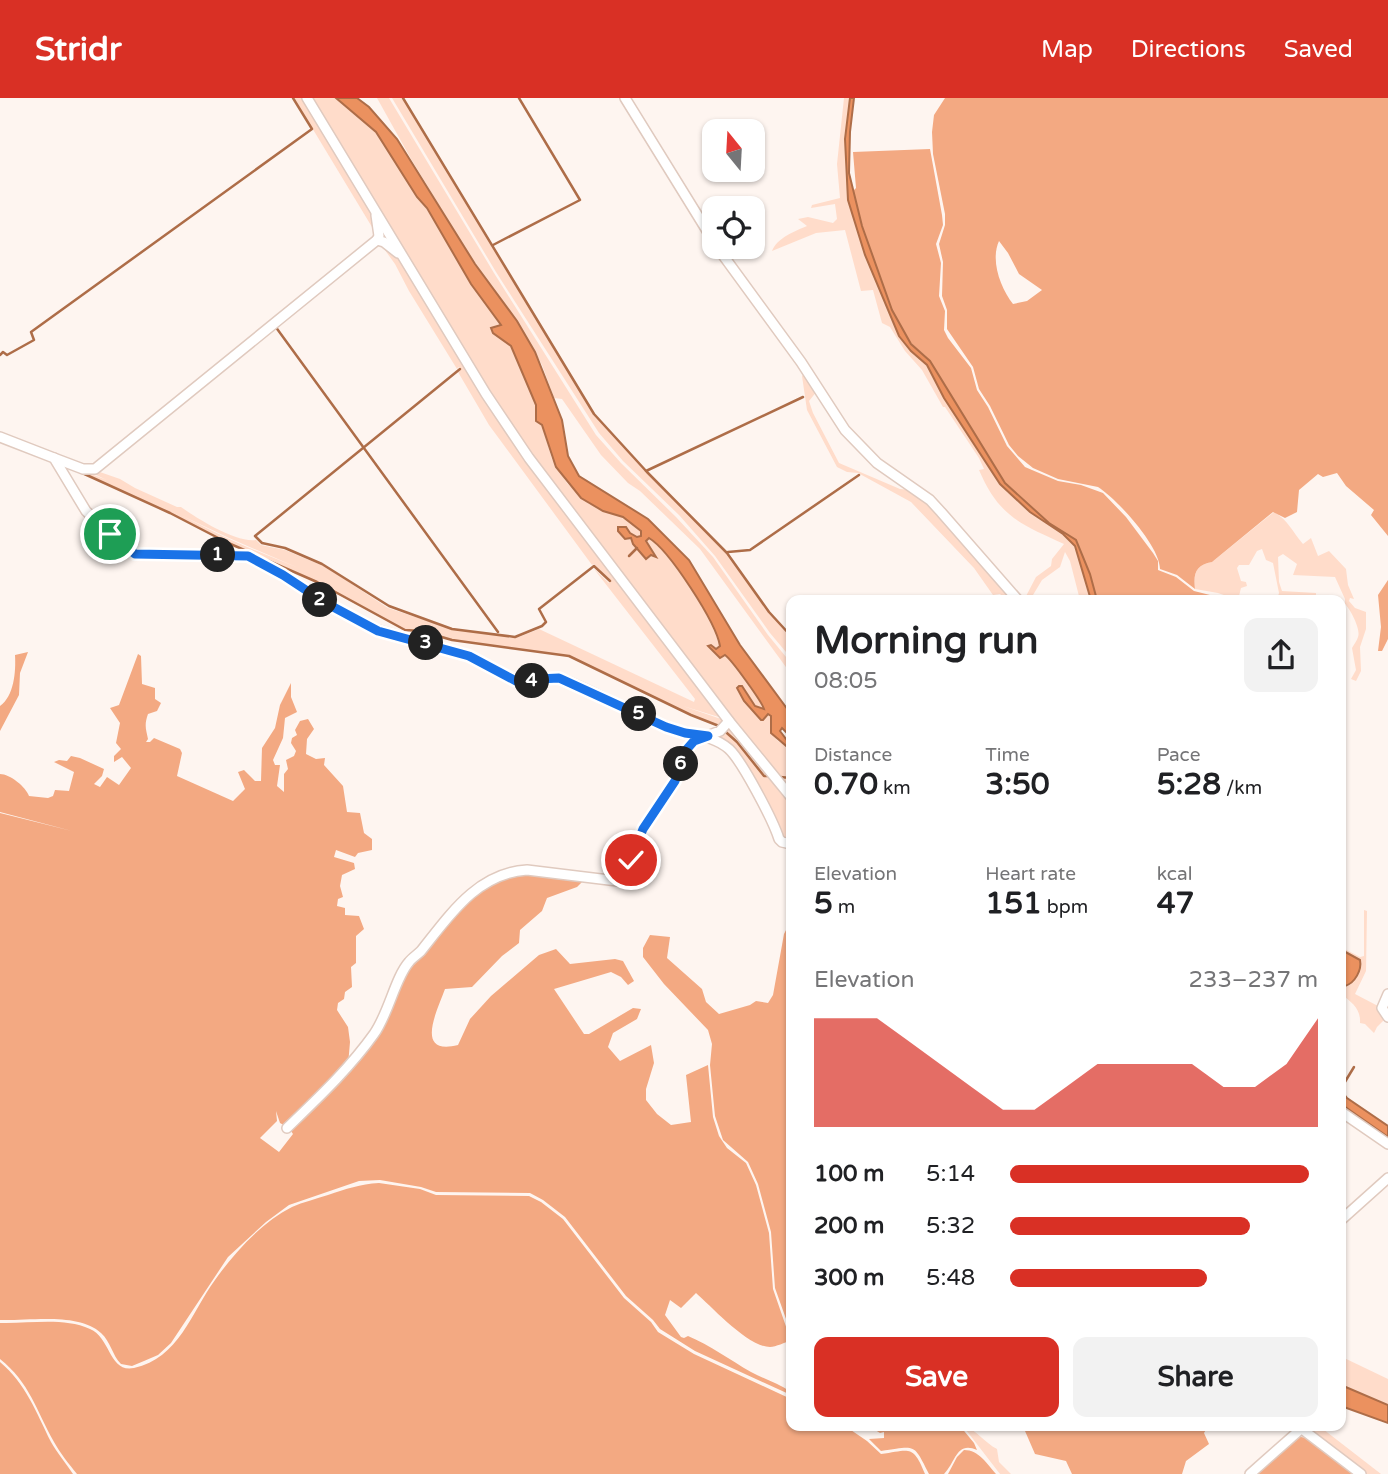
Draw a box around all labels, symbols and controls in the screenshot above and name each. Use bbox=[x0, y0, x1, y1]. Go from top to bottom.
text: Stridr bbox=[35, 30, 122, 69]
text: Map bbox=[1041, 35, 1093, 64]
text: Directions bbox=[1131, 35, 1246, 64]
text: Saved bbox=[1284, 35, 1353, 64]
north arrow bbox=[702, 119, 765, 182]
map controls bbox=[702, 119, 765, 259]
button: locate bbox=[702, 196, 765, 259]
pin bbox=[80, 504, 140, 564]
icon: arrive bbox=[91, 515, 129, 553]
pin: 1 bbox=[200, 538, 235, 573]
text: 1 bbox=[212, 543, 223, 565]
pin: 2 bbox=[302, 582, 338, 618]
text: 2 bbox=[314, 588, 325, 610]
text: Morning run bbox=[814, 618, 1038, 664]
button: share bbox=[1244, 618, 1318, 692]
pin: 3 bbox=[408, 626, 444, 660]
text: 3 bbox=[420, 631, 431, 653]
pin: 4 bbox=[514, 664, 550, 698]
text: 08:05 bbox=[814, 667, 878, 695]
text: 4 bbox=[526, 669, 537, 691]
pin: 5 bbox=[622, 696, 656, 732]
text: 5 bbox=[633, 702, 644, 724]
text: Distance bbox=[814, 744, 892, 766]
text: Time bbox=[985, 744, 1030, 766]
text: Pace bbox=[1157, 744, 1200, 766]
pin: 6 bbox=[664, 746, 698, 782]
text: 6 bbox=[675, 752, 686, 774]
text: 0.70 bbox=[814, 766, 878, 803]
text: 3:50 bbox=[985, 766, 1050, 803]
text: 5:28 bbox=[1157, 766, 1221, 803]
text: km bbox=[878, 777, 911, 799]
text: /km bbox=[1221, 777, 1262, 799]
pin bbox=[601, 830, 661, 890]
icon: check bbox=[612, 841, 650, 879]
text: Elevation bbox=[814, 863, 897, 885]
text: Heart rate bbox=[985, 863, 1076, 885]
text: kcal bbox=[1157, 863, 1192, 885]
text: 5 bbox=[814, 885, 833, 922]
text: 151 bbox=[985, 885, 1042, 922]
text: 47 bbox=[1157, 885, 1194, 922]
text: m bbox=[833, 896, 855, 918]
text: bpm bbox=[1042, 896, 1088, 918]
text: Elevation bbox=[814, 966, 915, 994]
text: 233–237 m bbox=[1189, 966, 1318, 994]
text: 100 m bbox=[814, 1160, 884, 1188]
text: 5:14 bbox=[926, 1160, 975, 1188]
text: 200 m bbox=[814, 1212, 884, 1240]
text: 5:32 bbox=[926, 1212, 975, 1240]
text: 300 m bbox=[814, 1264, 884, 1292]
text: 5:48 bbox=[926, 1264, 975, 1292]
button: Save bbox=[814, 1337, 1059, 1417]
button: Share bbox=[1073, 1337, 1318, 1417]

